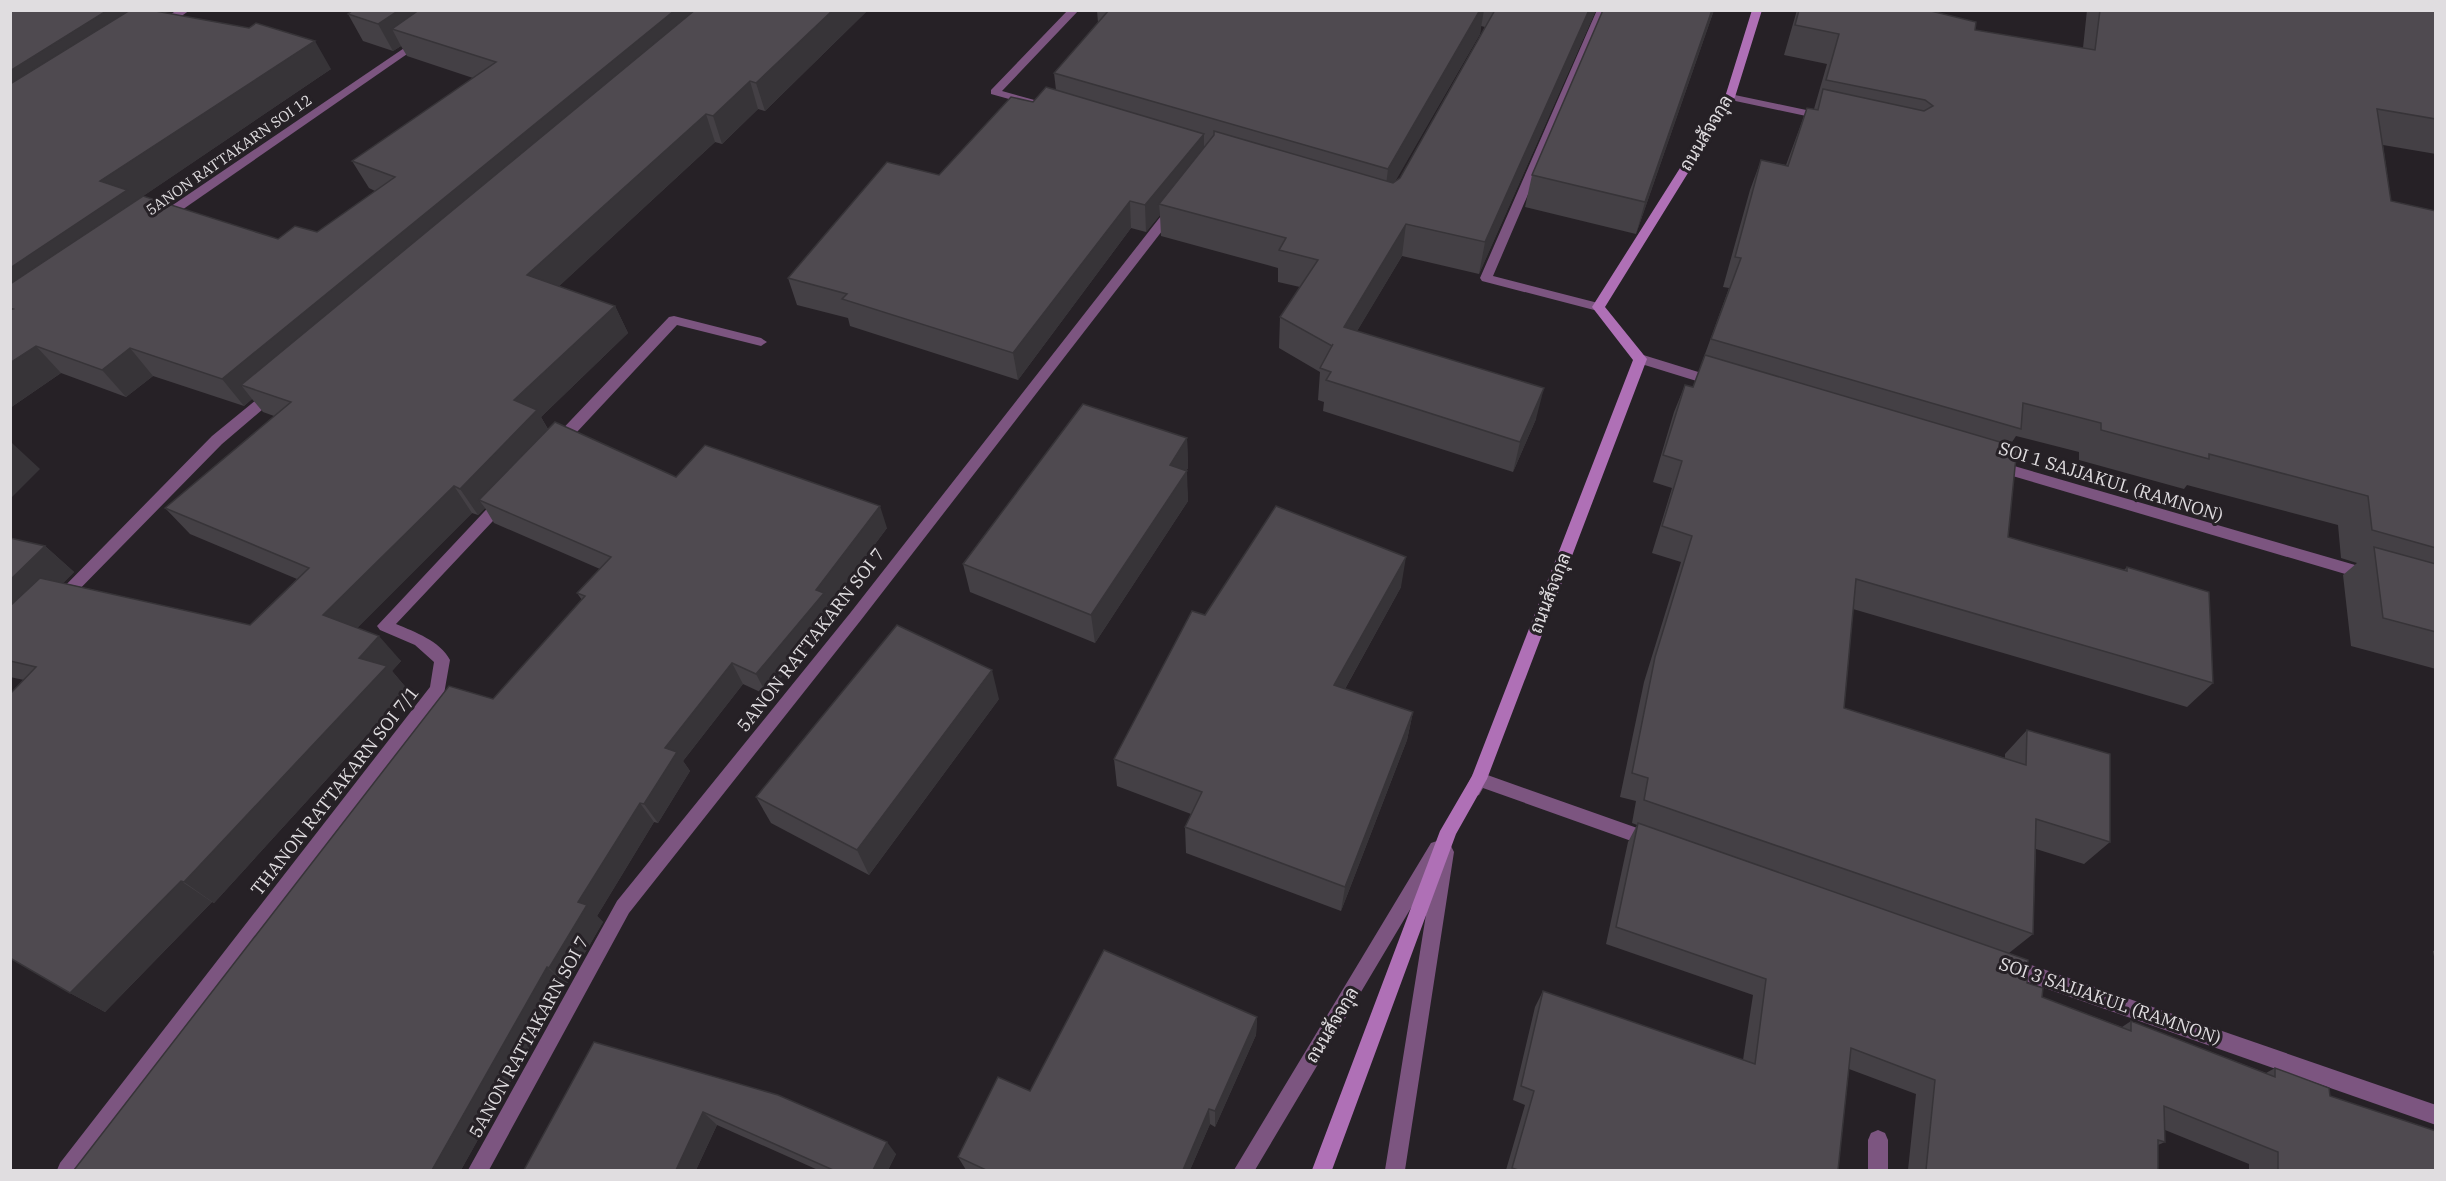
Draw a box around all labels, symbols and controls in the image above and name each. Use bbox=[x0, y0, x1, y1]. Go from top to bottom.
street label: 5ANON RATTAKARN SOI 12 bbox=[142, 90, 315, 219]
street label: ถนนสัจจกุล bbox=[1674, 91, 1738, 175]
street label: SOI 1 SAJJAKUL (RAMNON) bbox=[1996, 436, 2226, 527]
street label: 5ANON RATTAKARN SOI 7 bbox=[732, 543, 890, 736]
street label: ถนนสัจจกุล bbox=[1524, 549, 1576, 637]
street label: THANON RATTAKARN SOI 7/1 bbox=[246, 681, 424, 900]
street label: 5ANON RATTAKARN SOI 7 bbox=[463, 932, 594, 1142]
street label: SOI 3 SAJJAKUL (RAMNON) bbox=[1996, 952, 2224, 1049]
street label: ถนนสัจจกุล bbox=[1300, 983, 1364, 1067]

